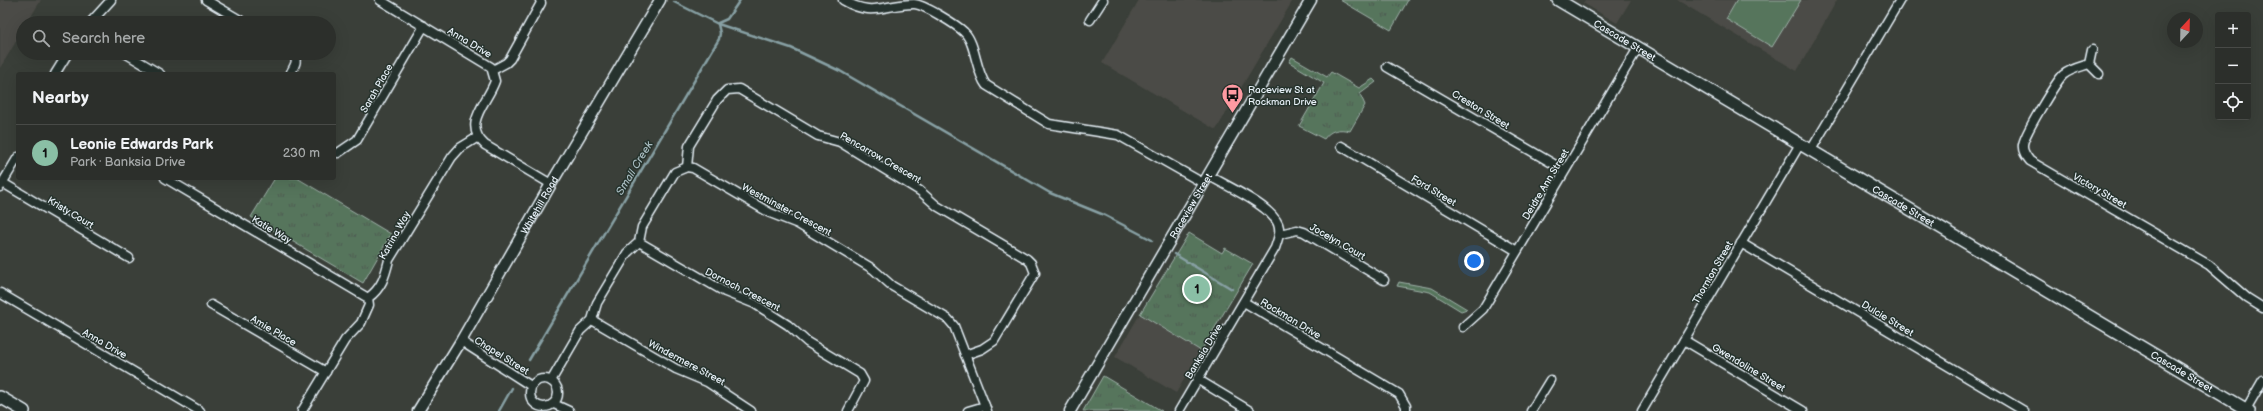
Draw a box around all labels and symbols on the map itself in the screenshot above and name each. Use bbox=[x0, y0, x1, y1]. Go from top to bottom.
north arrow bbox=[2167, 12, 2203, 48]
street label: Cascade Street bbox=[1591, 18, 1658, 64]
street label: Anna Drive bbox=[445, 25, 494, 61]
street label: Sarah Place bbox=[358, 62, 396, 115]
bus stop icon: Raceview St at Rockman Drive bbox=[1220, 82, 1246, 115]
place label: Raceview St at Rockman Drive bbox=[1248, 84, 1317, 108]
street label: Creston Street bbox=[1449, 88, 1512, 132]
street label: Pencarrow Crescent bbox=[838, 130, 923, 186]
water label: Small Creek bbox=[613, 139, 656, 197]
street label: Deidre Ann Street bbox=[1520, 147, 1572, 222]
street label: Raceview Street bbox=[1167, 171, 1215, 241]
street label: Victory Street bbox=[2070, 171, 2129, 211]
street label: Ford Street bbox=[1409, 173, 1458, 209]
street label: Whitehill Road bbox=[519, 174, 561, 236]
street label: Westminster Crescent bbox=[740, 181, 834, 239]
street label: Cascade Street bbox=[1870, 183, 1936, 230]
street label: Kristy Court bbox=[45, 194, 96, 231]
street label: Katrina Way bbox=[377, 209, 413, 262]
street label: Katie Way bbox=[249, 213, 294, 247]
street label: Jocelyn Court bbox=[1308, 221, 1367, 263]
street label: Thornton Street bbox=[1690, 239, 1736, 306]
your location bbox=[1464, 251, 1484, 271]
street label: Dornoch Crescent bbox=[703, 266, 782, 314]
pin: 1 bbox=[1184, 274, 1210, 304]
street label: Rockman Drive bbox=[1258, 296, 1323, 342]
street label: Dulcie Street bbox=[1859, 299, 1916, 339]
street label: Amie Place bbox=[249, 313, 299, 349]
street label: Banksia Drive bbox=[1183, 322, 1225, 381]
street label: Anna Drive bbox=[80, 326, 129, 361]
street label: Chapel Street bbox=[472, 334, 531, 377]
street label: Windermere Street bbox=[646, 338, 727, 388]
street label: Gwendoline Street bbox=[1710, 341, 1787, 394]
street label: Cascade Street bbox=[2148, 349, 2215, 395]

